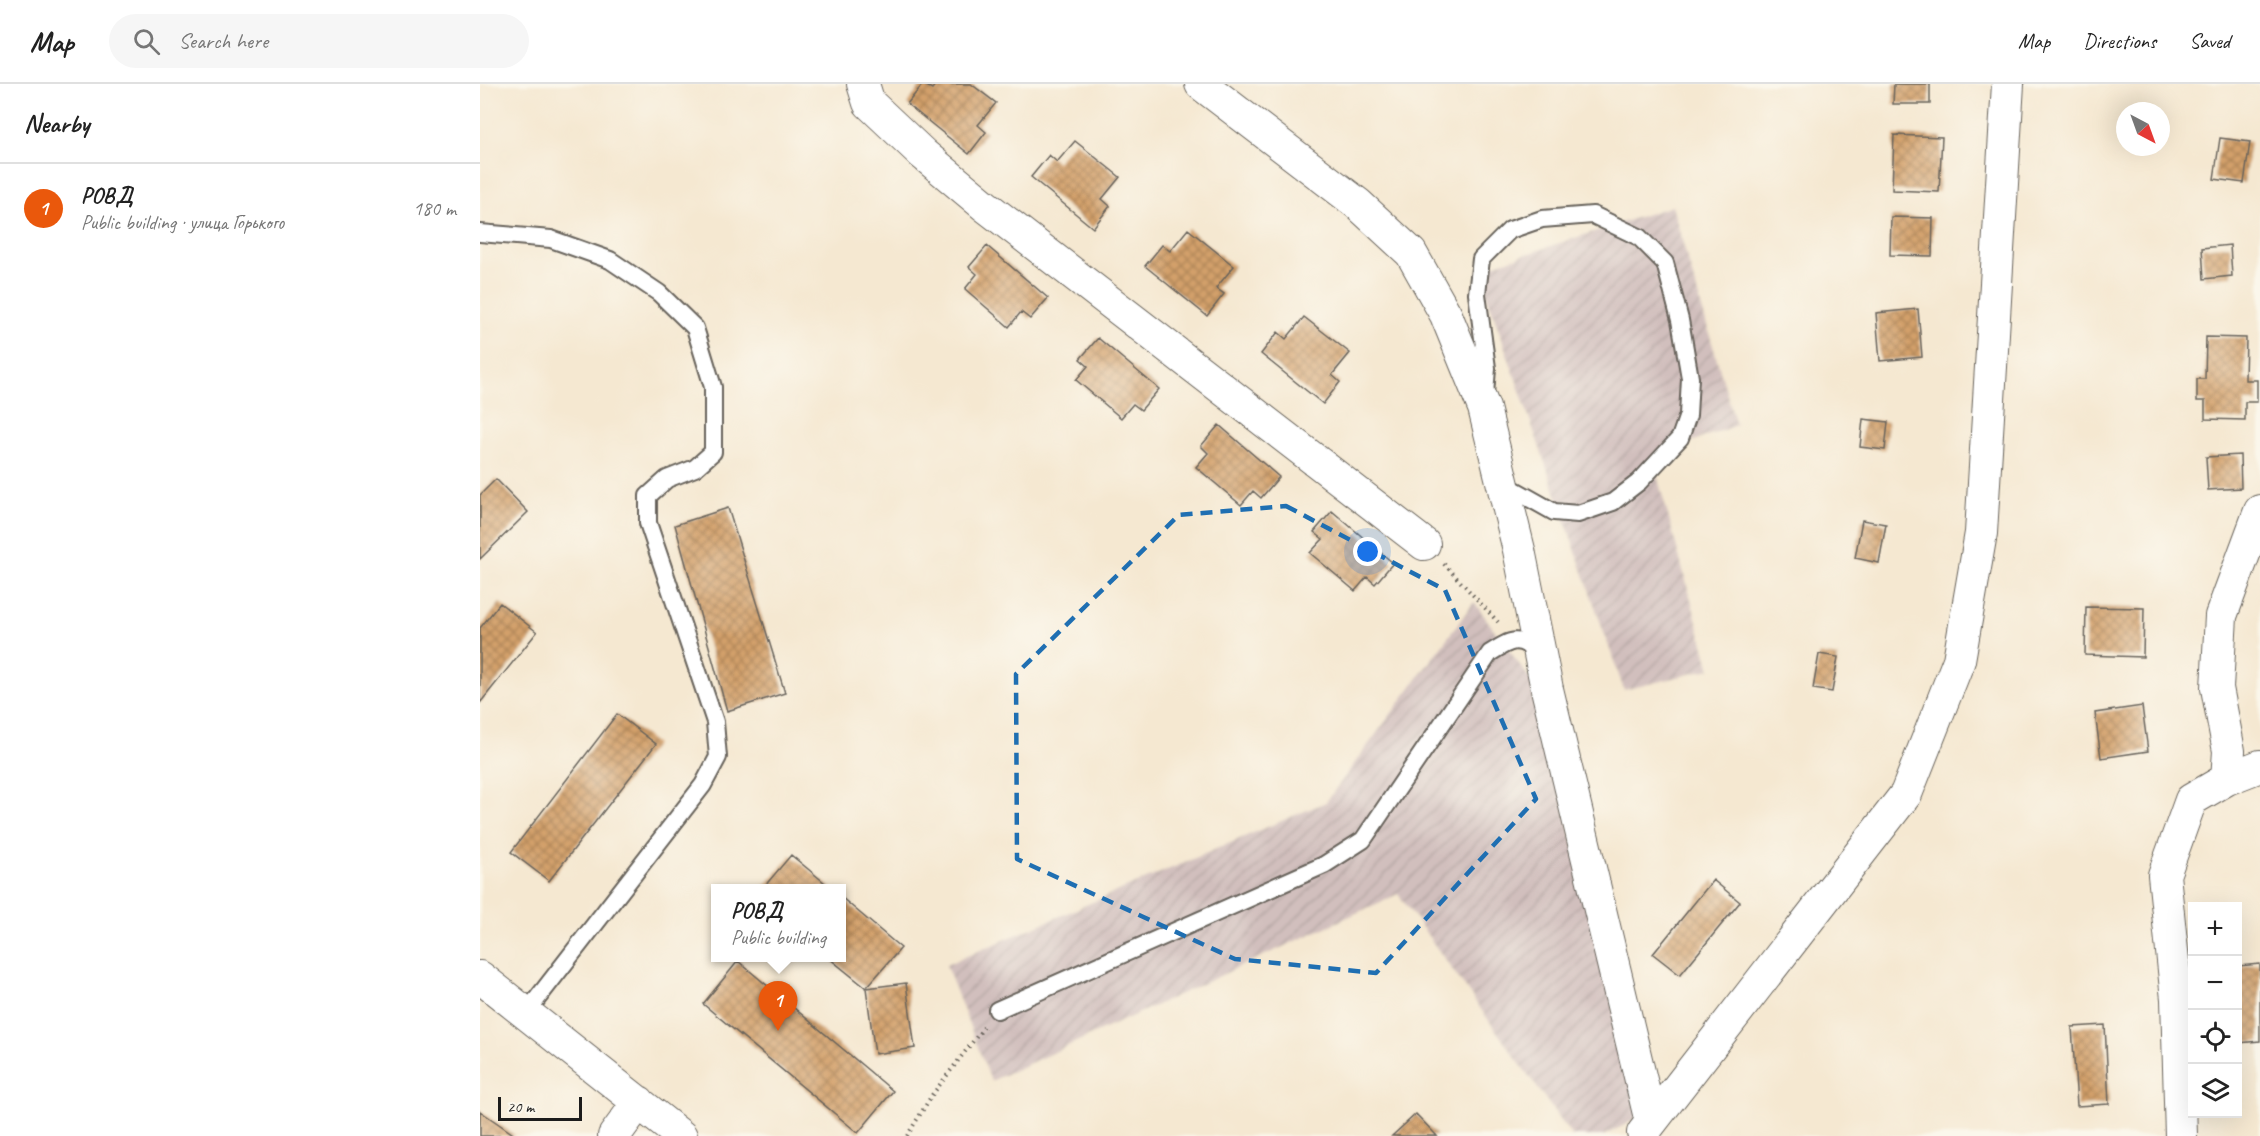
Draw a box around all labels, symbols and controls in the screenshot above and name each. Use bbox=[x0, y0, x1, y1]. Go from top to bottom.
search box bbox=[109, 14, 529, 68]
text: Map bbox=[30, 24, 73, 59]
icon: search bbox=[130, 25, 163, 58]
text: Search here bbox=[178, 27, 268, 55]
text: Map bbox=[2018, 28, 2050, 54]
text: Directions bbox=[2083, 28, 2156, 54]
text: Saved bbox=[2189, 28, 2230, 54]
north arrow bbox=[2116, 102, 2170, 156]
text: Nearby bbox=[24, 107, 89, 140]
text: РОВД bbox=[81, 182, 133, 210]
text: 1 bbox=[39, 196, 48, 221]
text: 180 m bbox=[413, 196, 456, 221]
text: Public building · улица Горького bbox=[81, 210, 284, 235]
your location bbox=[1353, 537, 1382, 566]
popup bbox=[711, 884, 846, 962]
text: РОВД bbox=[731, 897, 783, 925]
map controls bbox=[2188, 902, 2242, 1118]
button: + bbox=[2188, 902, 2242, 956]
text: Public building bbox=[731, 925, 826, 950]
button: − bbox=[2188, 956, 2242, 1010]
pin: 1 bbox=[758, 982, 798, 1031]
button: locate bbox=[2188, 1010, 2242, 1064]
button: layers bbox=[2188, 1064, 2242, 1118]
scale bar bbox=[498, 1094, 582, 1122]
text: 20 m bbox=[507, 1097, 534, 1117]

